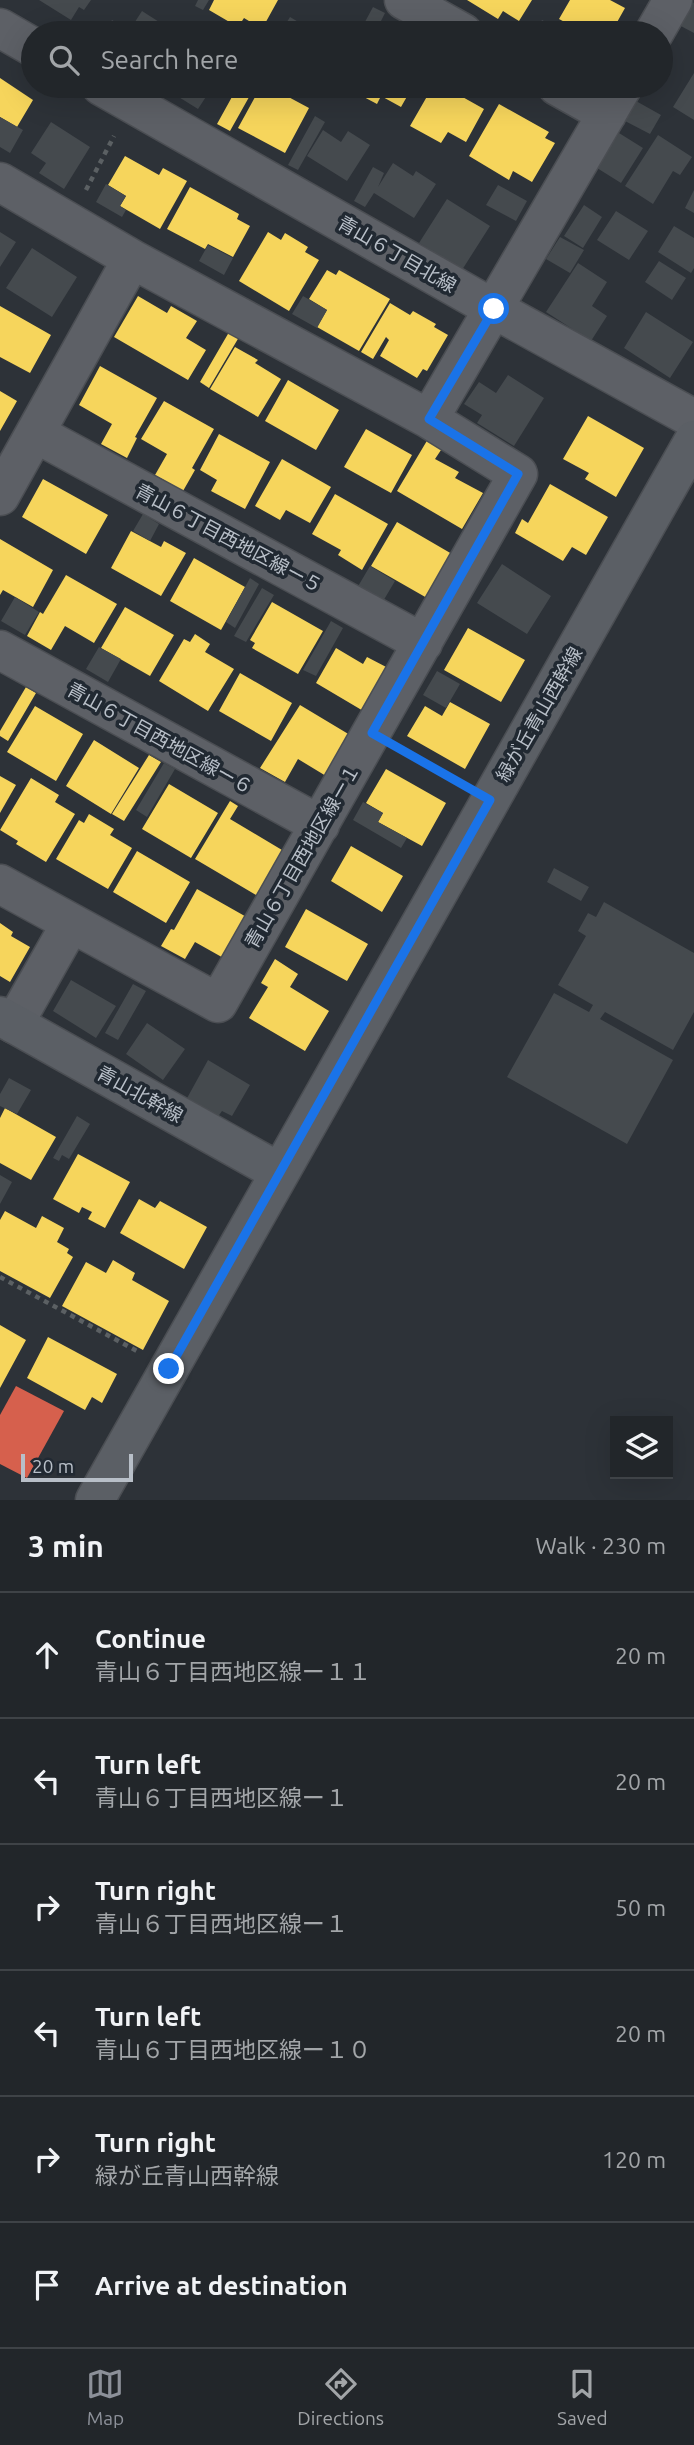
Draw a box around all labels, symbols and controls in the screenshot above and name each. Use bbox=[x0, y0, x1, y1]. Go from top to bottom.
search box bbox=[21, 21, 673, 98]
icon: search bbox=[45, 41, 83, 79]
text: Search here bbox=[101, 45, 238, 74]
street label: 青山６丁目北線 bbox=[334, 211, 460, 297]
route start bbox=[478, 293, 509, 324]
street label: 青山６丁目西地区線ー５ bbox=[132, 479, 326, 597]
street label: 緑が丘青山西幹線 bbox=[491, 643, 587, 785]
street label: 青山６丁目西地区線ー６ bbox=[63, 678, 257, 798]
street label: 青山６丁目西地区線ー１ bbox=[240, 760, 364, 952]
street label: 青山北幹線 bbox=[93, 1061, 187, 1127]
route end bbox=[153, 1353, 184, 1384]
map controls bbox=[610, 1416, 673, 1479]
button: layers bbox=[610, 1416, 673, 1479]
scale bar bbox=[21, 1451, 133, 1483]
text: 20 m bbox=[32, 1455, 74, 1477]
text: 3 min bbox=[28, 1529, 104, 1563]
text: Walk · 230 m bbox=[535, 1533, 666, 1558]
text: Continue bbox=[95, 1624, 206, 1653]
icon: ahead bbox=[28, 1636, 66, 1674]
text: 20 m bbox=[615, 1643, 666, 1668]
text: 青山６丁目西地区線ー１１ bbox=[95, 1659, 371, 1684]
text: Turn left bbox=[95, 1750, 201, 1779]
icon: left bbox=[28, 1762, 66, 1800]
text: 20 m bbox=[615, 1769, 666, 1794]
text: 青山６丁目西地区線ー１ bbox=[95, 1785, 348, 1810]
text: Turn right bbox=[95, 1876, 216, 1905]
icon: right bbox=[28, 1888, 66, 1926]
text: 50 m bbox=[615, 1895, 666, 1920]
text: 青山６丁目西地区線ー１ bbox=[95, 1911, 348, 1936]
text: Turn left bbox=[95, 2002, 201, 2031]
icon: left bbox=[28, 2014, 66, 2052]
text: 20 m bbox=[615, 2021, 666, 2046]
text: 青山６丁目西地区線ー１０ bbox=[95, 2037, 371, 2062]
text: Turn right bbox=[95, 2128, 216, 2157]
icon: right bbox=[28, 2140, 66, 2178]
text: 120 m bbox=[602, 2147, 666, 2172]
text: 緑が丘青山西幹線 bbox=[95, 2163, 279, 2188]
icon: arrive bbox=[28, 2266, 66, 2304]
text: Arrive at destination bbox=[95, 2271, 348, 2300]
tab: Map bbox=[86, 2365, 124, 2429]
tab: Directions bbox=[297, 2365, 384, 2429]
tab: Saved bbox=[557, 2365, 608, 2429]

